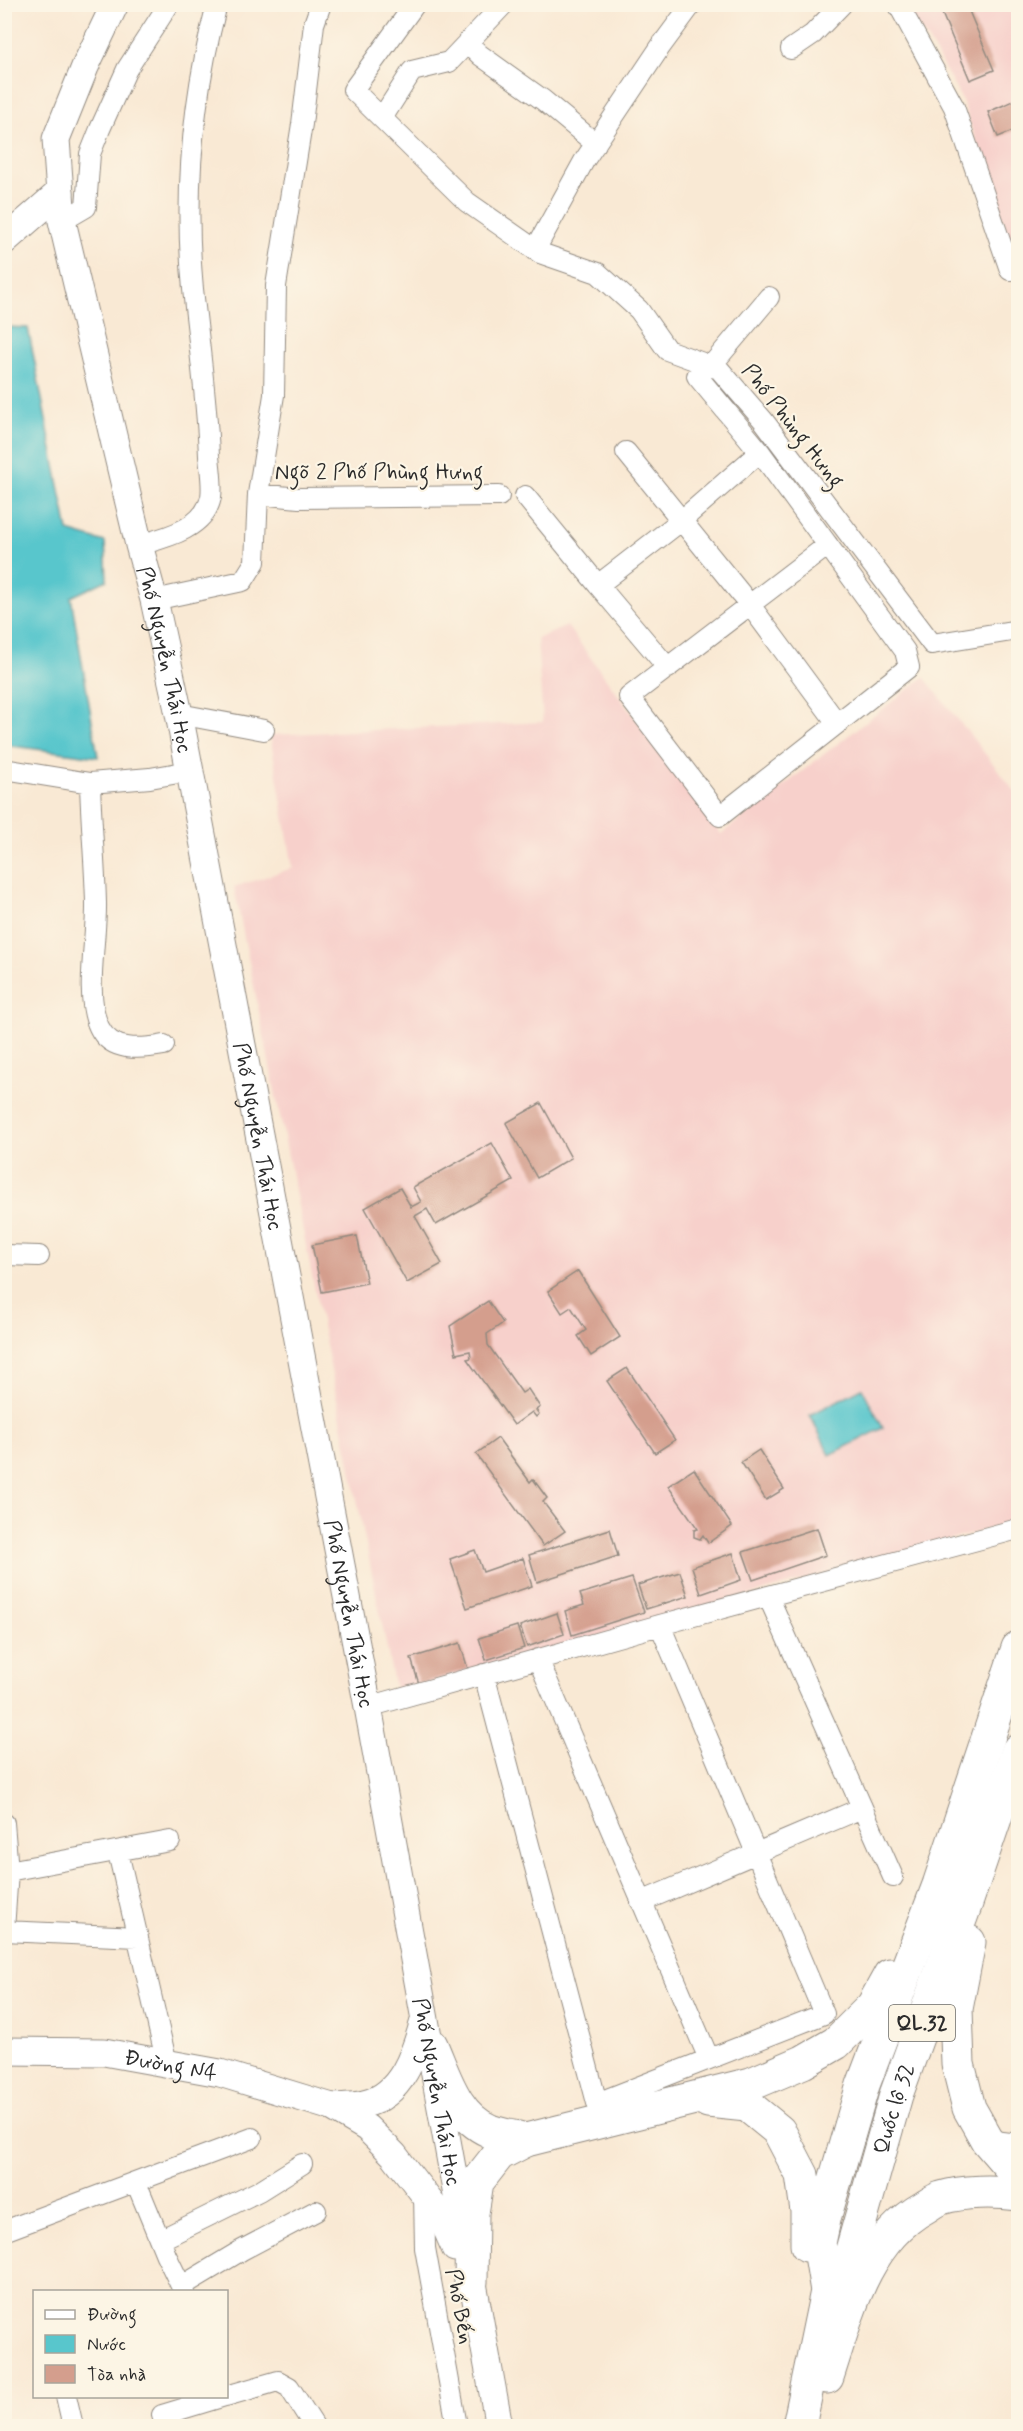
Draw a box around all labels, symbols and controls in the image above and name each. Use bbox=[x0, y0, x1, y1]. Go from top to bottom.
street label: Phố Phùng Hưng bbox=[733, 358, 850, 496]
street label: Ngõ 2 Phố Phùng Hưng bbox=[275, 459, 483, 490]
street label: Phố Nguyễn Thái Học bbox=[129, 563, 198, 755]
street label: Phố Nguyễn Thái Học bbox=[226, 1040, 289, 1233]
street label: Phố Nguyễn Thái Học bbox=[317, 1518, 380, 1710]
street label: Phố Nguyễn Thái Học bbox=[405, 1996, 467, 2188]
road number: QL.32 bbox=[889, 2005, 955, 2041]
street label: Đường N4 bbox=[122, 2044, 219, 2088]
street label: Quốc lộ 32 bbox=[868, 2060, 922, 2158]
street label: Phố Bến bbox=[438, 2266, 480, 2346]
legend bbox=[33, 2290, 228, 2398]
text: Đường bbox=[87, 2303, 137, 2329]
text: Nước bbox=[87, 2333, 126, 2357]
text: Tòa nhà bbox=[87, 2363, 146, 2387]

